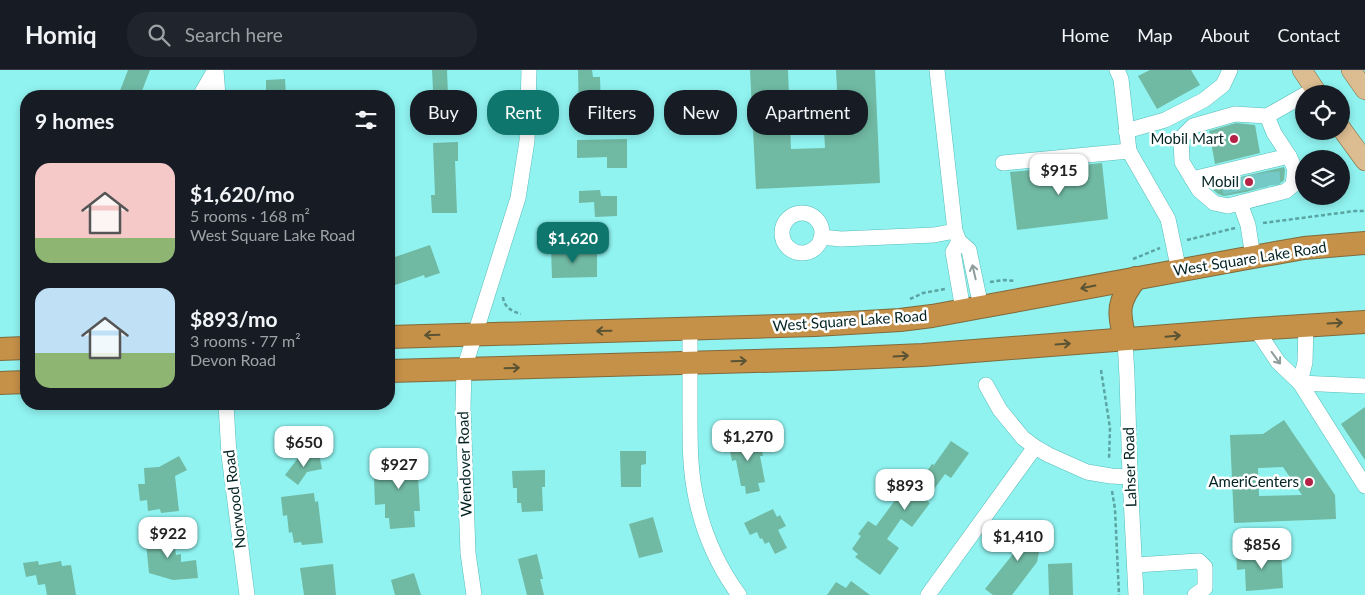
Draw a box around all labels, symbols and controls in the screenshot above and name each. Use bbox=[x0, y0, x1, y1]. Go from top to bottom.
search box bbox=[127, 12, 477, 57]
text: Homiq bbox=[25, 20, 97, 49]
icon: search bbox=[145, 21, 173, 49]
text: Search here bbox=[185, 23, 283, 46]
text: Home bbox=[1061, 24, 1109, 46]
text: Map bbox=[1137, 24, 1173, 46]
text: About bbox=[1201, 24, 1250, 46]
text: Contact bbox=[1278, 24, 1340, 46]
map controls bbox=[1295, 85, 1350, 205]
button: locate bbox=[1295, 85, 1350, 140]
chip: Buy bbox=[410, 90, 477, 135]
chip: Rent bbox=[487, 90, 559, 135]
chip: Filters bbox=[569, 90, 654, 135]
chip: New bbox=[664, 90, 737, 135]
chip: Apartment bbox=[747, 90, 868, 135]
icon: filters bbox=[352, 106, 380, 134]
text: 9 homes bbox=[35, 108, 114, 133]
place label: Mobil Mart bbox=[1150, 129, 1225, 147]
marker: Mobil Mart bbox=[1228, 133, 1240, 145]
button: layers bbox=[1295, 150, 1350, 205]
pin: $915 bbox=[1029, 154, 1089, 196]
text: $915 bbox=[1040, 160, 1078, 179]
place label: Mobil bbox=[1201, 172, 1239, 190]
marker: Mobil bbox=[1243, 176, 1255, 188]
text: $1,620/mo bbox=[190, 181, 295, 206]
icon: home bbox=[75, 183, 135, 243]
text: 5 rooms · 168 m² bbox=[190, 206, 310, 225]
pin: $1,620 bbox=[532, 222, 614, 264]
text: West Square Lake Road bbox=[190, 225, 355, 244]
text: $1,620 bbox=[548, 228, 598, 247]
street label: West Square Lake Road bbox=[1172, 237, 1328, 279]
one-way arrow bbox=[969, 264, 978, 280]
one-way arrow bbox=[1081, 283, 1097, 292]
text: $893/mo bbox=[190, 306, 278, 331]
street label: West Square Lake Road bbox=[772, 306, 928, 334]
icon: home bbox=[75, 308, 135, 368]
one-way arrow bbox=[1327, 319, 1343, 328]
one-way arrow bbox=[596, 326, 612, 335]
text: 3 rooms · 77 m² bbox=[190, 331, 301, 350]
one-way arrow bbox=[424, 331, 440, 340]
one-way arrow bbox=[1165, 331, 1181, 340]
one-way arrow bbox=[1055, 340, 1071, 349]
text: Devon Road bbox=[190, 350, 276, 369]
one-way arrow bbox=[893, 351, 909, 360]
one-way arrow bbox=[1271, 351, 1281, 365]
one-way arrow bbox=[730, 357, 746, 366]
one-way arrow bbox=[504, 363, 520, 373]
street label: Wendover Road bbox=[453, 411, 475, 517]
pin: $1,270 bbox=[707, 420, 789, 462]
pin: $650 bbox=[274, 426, 334, 468]
text: $1,270 bbox=[723, 426, 773, 445]
street label: Lahser Road bbox=[1119, 427, 1139, 507]
text: $650 bbox=[285, 432, 323, 451]
pin: $927 bbox=[369, 448, 429, 490]
street label: Norwood Road bbox=[219, 449, 249, 550]
text: $927 bbox=[380, 454, 418, 473]
pin: $893 bbox=[875, 468, 935, 511]
place label: AmeriCenters bbox=[1208, 472, 1299, 490]
text: $893 bbox=[886, 475, 924, 494]
marker: AmeriCenters bbox=[1303, 476, 1315, 488]
pin: $922 bbox=[138, 516, 198, 559]
pin: $1,410 bbox=[977, 520, 1059, 562]
text: $922 bbox=[149, 523, 187, 542]
text: $1,410 bbox=[993, 526, 1043, 545]
pin: $856 bbox=[1232, 528, 1292, 570]
text: $856 bbox=[1243, 534, 1281, 553]

